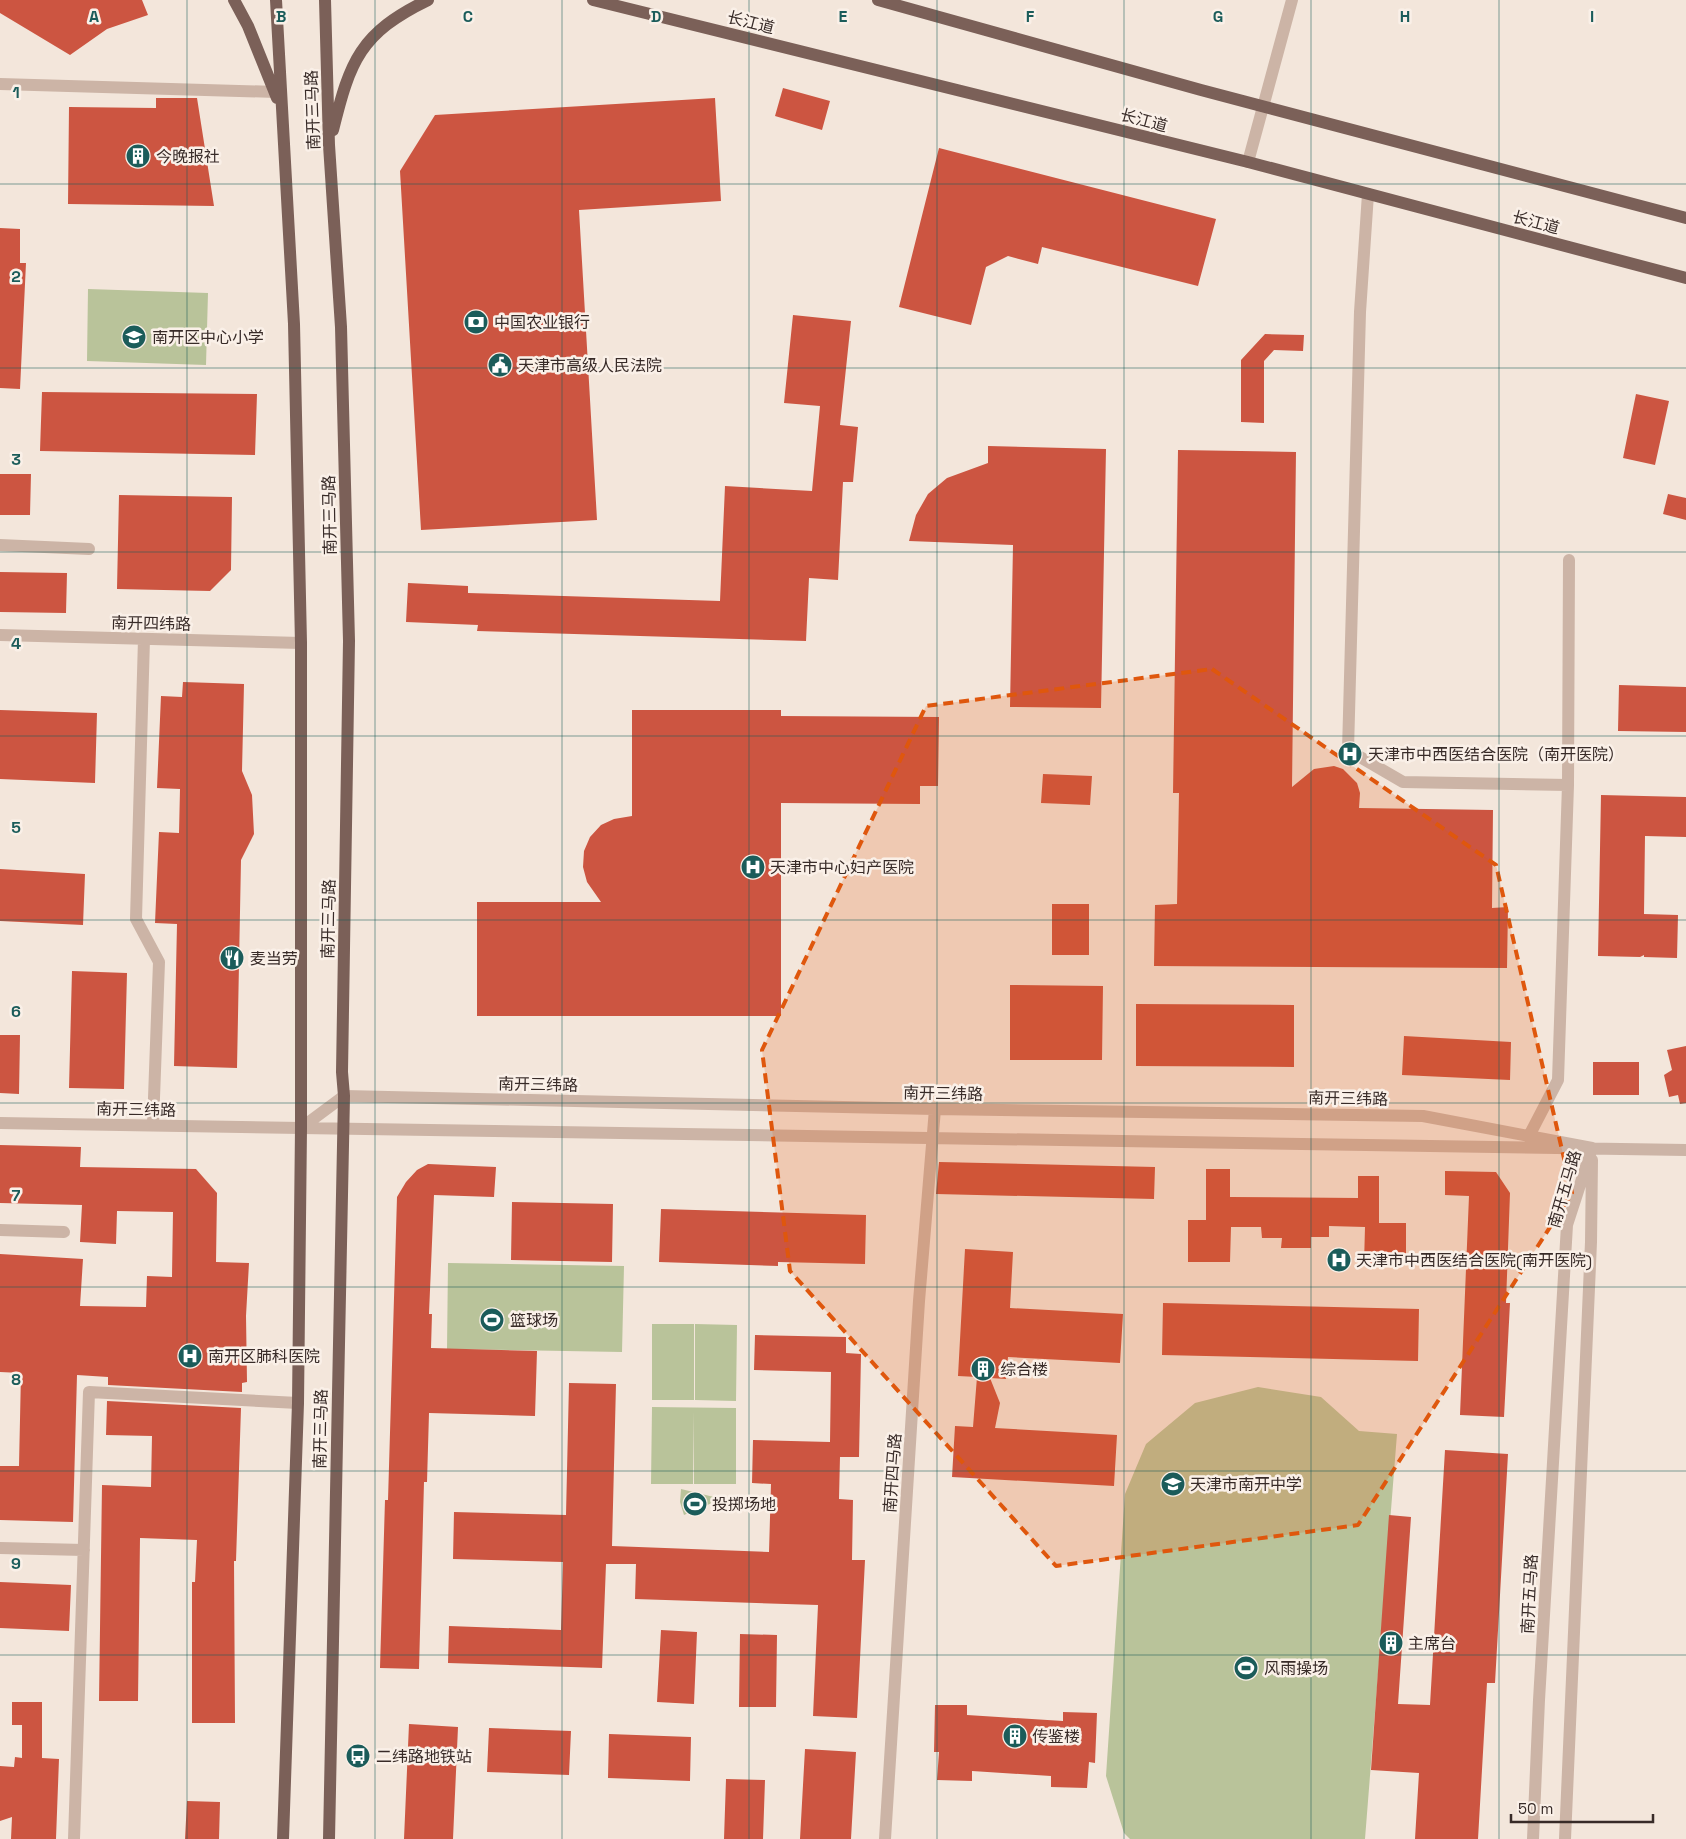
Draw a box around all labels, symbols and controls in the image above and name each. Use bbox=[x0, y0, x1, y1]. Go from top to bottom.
text: A bbox=[89, 6, 99, 27]
text: B bbox=[276, 6, 286, 27]
text: C bbox=[463, 6, 473, 27]
text: D bbox=[651, 6, 661, 27]
street label: 长江道 bbox=[725, 6, 777, 38]
text: E bbox=[839, 6, 848, 27]
text: F bbox=[1026, 6, 1035, 27]
text: G bbox=[1213, 6, 1223, 27]
text: H bbox=[1400, 6, 1410, 27]
text: I bbox=[1590, 6, 1594, 27]
street label: 南开三马路 bbox=[301, 70, 324, 150]
text: 1 bbox=[12, 82, 20, 103]
street label: 长江道 bbox=[1118, 104, 1170, 137]
building icon: 今晚报社 bbox=[125, 143, 151, 169]
place label: 今晚报社 bbox=[156, 146, 220, 167]
street label: 长江道 bbox=[1510, 206, 1562, 239]
text: 2 bbox=[11, 266, 21, 287]
bank icon: 中国农业银行 bbox=[463, 309, 489, 335]
place label: 中国农业银行 bbox=[494, 312, 590, 333]
school or university icon: 南开区中心小学 bbox=[121, 324, 147, 350]
place label: 南开区中心小学 bbox=[152, 327, 264, 348]
public building icon: 天津市高级人民法院 bbox=[487, 352, 513, 378]
place label: 天津市高级人民法院 bbox=[518, 355, 662, 376]
text: 3 bbox=[11, 449, 21, 470]
street label: 南开三马路 bbox=[318, 475, 341, 555]
street label: 南开四纬路 bbox=[111, 612, 191, 635]
text: 4 bbox=[11, 633, 21, 654]
hospital icon: 天津市中西医结合医院（南开医院） bbox=[1337, 741, 1363, 767]
place label: 天津市中西医结合医院（南开医院） bbox=[1368, 744, 1624, 765]
text: 5 bbox=[11, 817, 21, 838]
hospital icon: 天津市中心妇产医院 bbox=[740, 854, 766, 880]
place label: 天津市中心妇产医院 bbox=[770, 857, 914, 878]
street label: 南开三马路 bbox=[317, 879, 340, 959]
restaurant icon: 麦当劳 bbox=[219, 945, 245, 971]
place label: 麦当劳 bbox=[250, 948, 298, 969]
text: 6 bbox=[11, 1001, 21, 1022]
street label: 南开三纬路 bbox=[498, 1073, 578, 1096]
street label: 南开三纬路 bbox=[903, 1082, 983, 1105]
street label: 南开三纬路 bbox=[1308, 1087, 1388, 1110]
street label: 南开三纬路 bbox=[96, 1098, 176, 1121]
street label: 南开五马路 bbox=[1543, 1148, 1586, 1230]
text: 7 bbox=[12, 1185, 21, 1206]
hospital icon: 天津市中西医结合医院(南开医院) bbox=[1326, 1247, 1352, 1273]
place label: 天津市中西医结合医院(南开医院) bbox=[1356, 1250, 1592, 1271]
sports icon: 篮球场 bbox=[479, 1307, 505, 1333]
place label: 篮球场 bbox=[510, 1310, 558, 1331]
hospital icon: 南开区肺科医院 bbox=[177, 1343, 203, 1369]
place label: 南开区肺科医院 bbox=[208, 1346, 320, 1367]
building icon: 综合楼 bbox=[970, 1356, 996, 1382]
place label: 综合楼 bbox=[1000, 1359, 1048, 1380]
text: 8 bbox=[11, 1369, 21, 1390]
street label: 南开三马路 bbox=[309, 1389, 332, 1469]
street label: 南开四马路 bbox=[879, 1432, 906, 1514]
school or university icon: 天津市南开中学 bbox=[1160, 1471, 1186, 1497]
place label: 天津市南开中学 bbox=[1190, 1474, 1302, 1495]
sports icon: 投掷场地 bbox=[682, 1491, 708, 1517]
place label: 投掷场地 bbox=[712, 1494, 776, 1515]
text: 9 bbox=[11, 1553, 21, 1574]
street label: 南开五马路 bbox=[1517, 1554, 1542, 1635]
building icon: 主席台 bbox=[1378, 1630, 1404, 1656]
place label: 主席台 bbox=[1408, 1633, 1456, 1654]
sports icon: 风雨操场 bbox=[1233, 1655, 1259, 1681]
place label: 风雨操场 bbox=[1264, 1658, 1328, 1679]
building icon: 传鉴楼 bbox=[1002, 1723, 1028, 1749]
place label: 传鉴楼 bbox=[1032, 1726, 1080, 1747]
bus stop icon: 二纬路地铁站 bbox=[345, 1743, 371, 1769]
place label: 二纬路地铁站 bbox=[376, 1746, 472, 1767]
scale bar bbox=[1511, 1792, 1654, 1824]
text: 50 m bbox=[1518, 1799, 1553, 1818]

